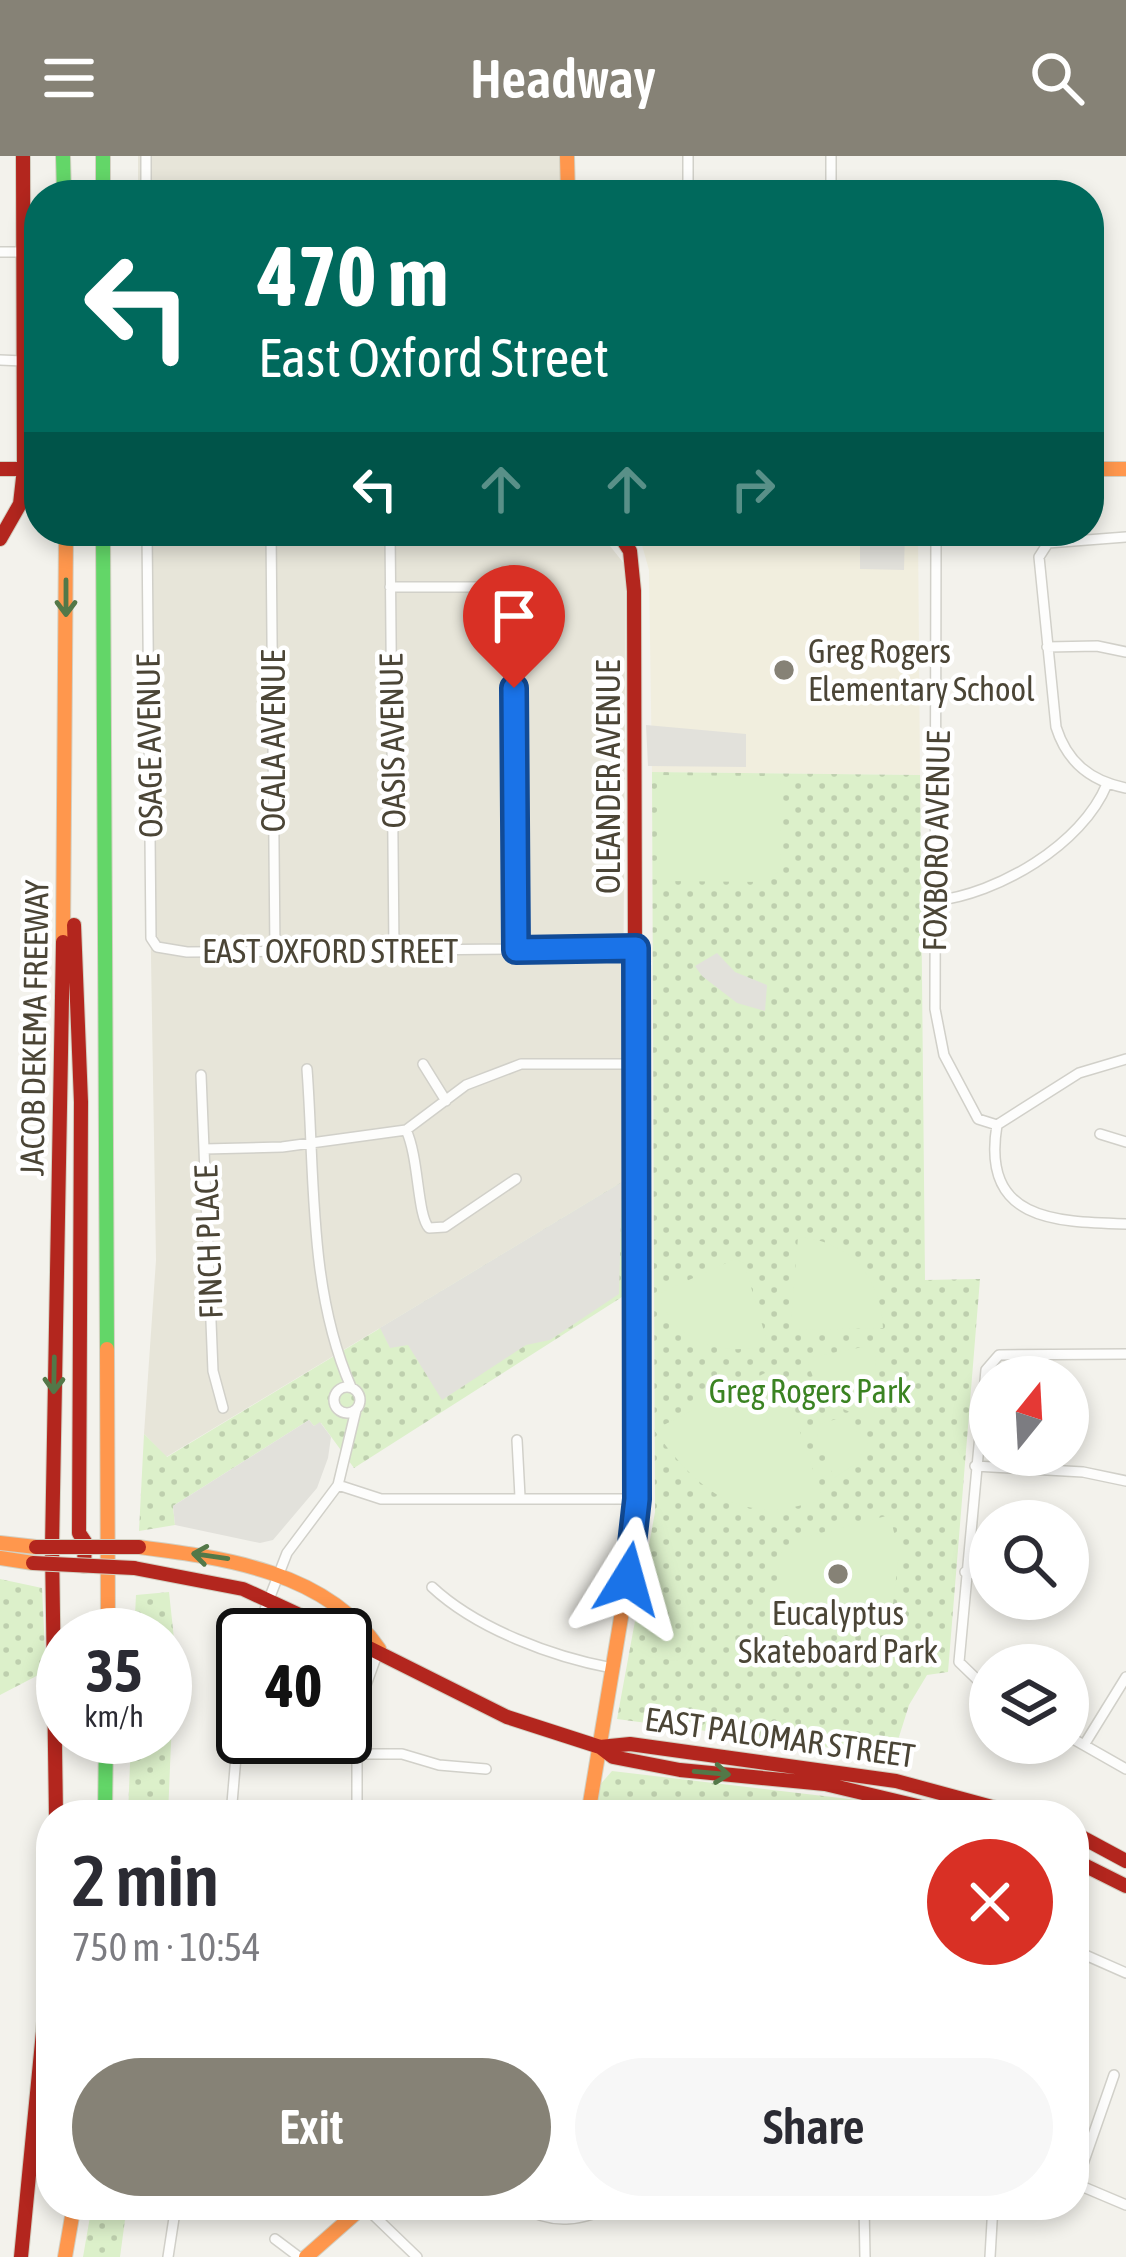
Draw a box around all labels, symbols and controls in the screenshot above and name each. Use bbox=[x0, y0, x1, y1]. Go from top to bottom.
icon: menu bbox=[36, 45, 102, 111]
icon: search bbox=[1024, 45, 1090, 111]
text: Headway bbox=[470, 48, 656, 109]
icon: left bbox=[60, 228, 216, 384]
text: 470 m bbox=[258, 228, 448, 324]
text: East Oxford Street bbox=[258, 327, 609, 388]
icon: left bbox=[342, 456, 408, 522]
icon: ahead bbox=[468, 456, 534, 522]
icon: ahead bbox=[594, 456, 660, 522]
icon: right bbox=[720, 456, 786, 522]
pin bbox=[463, 565, 565, 688]
one-way arrow bbox=[55, 578, 77, 617]
icon: arrive bbox=[481, 583, 547, 649]
place label: Greg Rogers Elementary School bbox=[808, 632, 1035, 708]
street label: OCALA AVENUE bbox=[254, 650, 292, 832]
street label: OASIS AVENUE bbox=[371, 653, 413, 829]
street label: OSAGE AVENUE bbox=[128, 654, 170, 838]
marker: Greg Rogers Elementary School bbox=[771, 657, 797, 683]
street label: OLEANDER AVENUE bbox=[589, 660, 627, 894]
street label: FOXBORO AVENUE bbox=[915, 730, 957, 952]
street label: JACOB DEKEMA FREEWAY bbox=[12, 879, 56, 1176]
street label: EAST OXFORD STREET bbox=[202, 932, 459, 970]
street label: FINCH PLACE bbox=[186, 1165, 230, 1319]
one-way arrow bbox=[42, 1355, 65, 1394]
north arrow bbox=[969, 1356, 1089, 1476]
map controls bbox=[969, 1356, 1089, 1764]
park label: Greg Rogers Park bbox=[709, 1372, 911, 1410]
button: search bbox=[969, 1500, 1089, 1620]
position arrow bbox=[565, 1516, 691, 1642]
one-way arrow bbox=[192, 1544, 231, 1567]
marker: Eucalyptus Skateboard Park bbox=[825, 1561, 851, 1587]
place label: Eucalyptus Skateboard Park bbox=[738, 1594, 938, 1670]
speed limit sign: 40 bbox=[216, 1608, 372, 1764]
text: 35 bbox=[86, 1636, 142, 1705]
button: layers bbox=[969, 1644, 1089, 1764]
text: km/h bbox=[84, 1699, 144, 1733]
street label: EAST PALOMAR STREET bbox=[643, 1699, 918, 1775]
one-way arrow bbox=[692, 1762, 731, 1785]
text: 2 min bbox=[72, 1839, 219, 1921]
button: close bbox=[927, 1839, 1053, 1965]
text: 750 m · 10:54 bbox=[72, 1925, 261, 1969]
button: Exit bbox=[72, 2058, 551, 2196]
button: Share bbox=[575, 2058, 1053, 2196]

